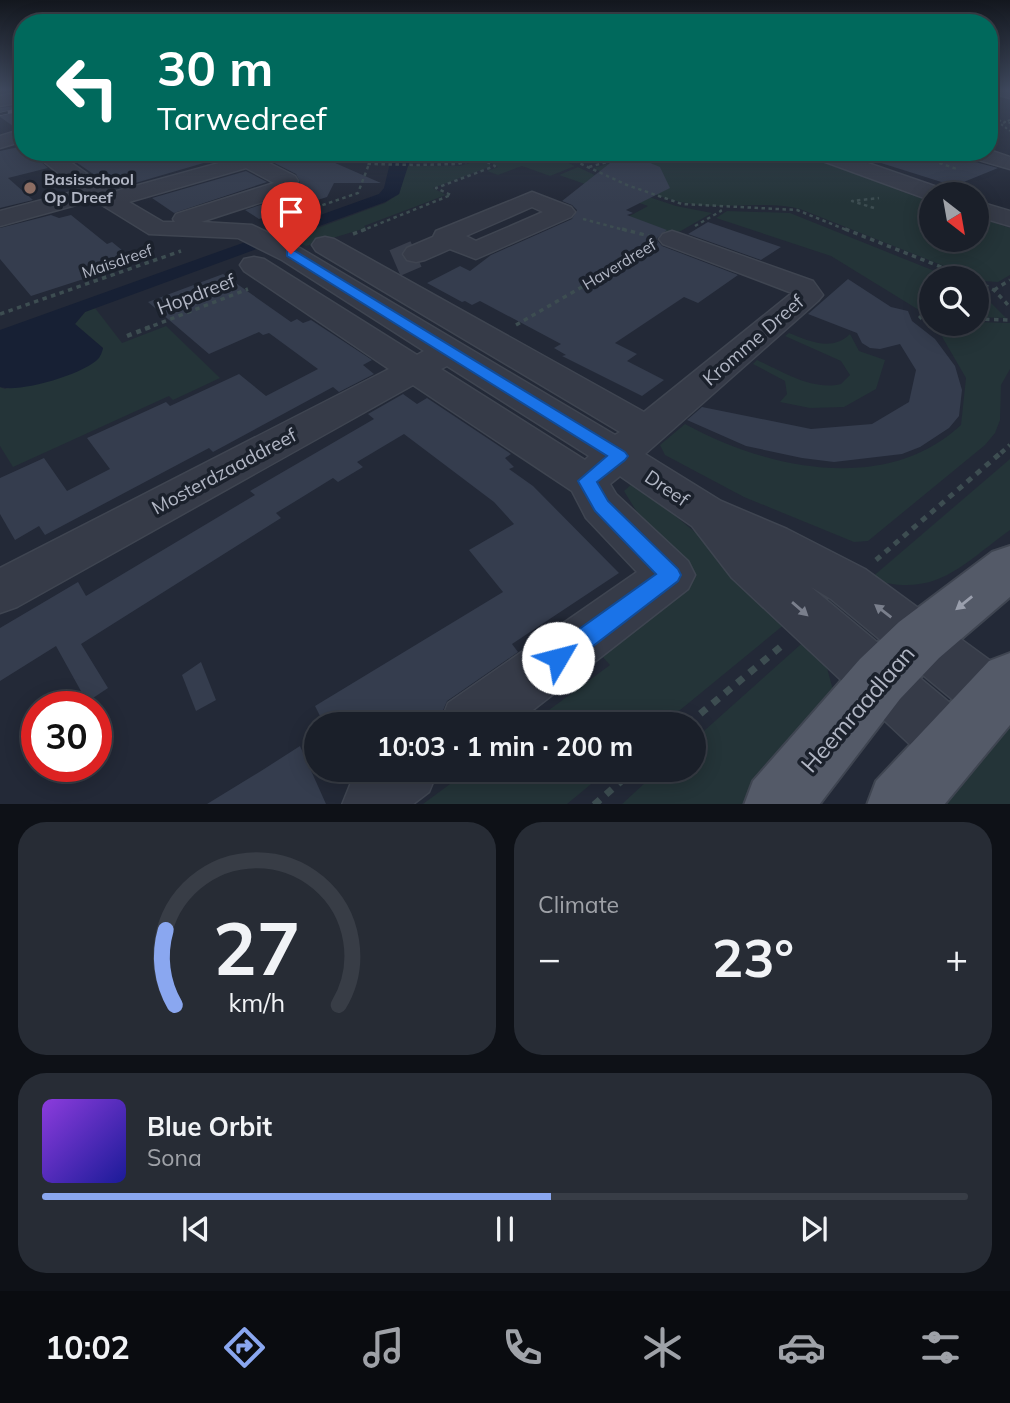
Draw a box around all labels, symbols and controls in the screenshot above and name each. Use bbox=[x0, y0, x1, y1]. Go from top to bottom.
text: 30 m bbox=[157, 37, 273, 98]
icon: left bbox=[42, 42, 133, 133]
text: Tarwedreef bbox=[157, 98, 327, 138]
place label: Basisschool Op Dreef bbox=[44, 169, 134, 207]
marker: Basisschool Op Dreef bbox=[22, 180, 38, 196]
pin bbox=[261, 182, 321, 254]
north arrow bbox=[919, 182, 989, 252]
map controls bbox=[919, 182, 989, 336]
icon: arrive bbox=[272, 193, 310, 231]
street label: Haverdreef bbox=[578, 234, 660, 294]
street label: Maisdreef bbox=[79, 239, 155, 282]
button: search bbox=[919, 266, 989, 336]
street label: Hopdreef bbox=[153, 268, 239, 320]
street label: Kromme Dreef bbox=[697, 289, 809, 391]
street label: Mosterdzaaddreef bbox=[147, 422, 301, 519]
street label: Dreef bbox=[640, 465, 694, 512]
one-way arrow bbox=[956, 595, 973, 610]
one-way arrow bbox=[792, 601, 809, 616]
one-way arrow bbox=[875, 604, 893, 619]
position arrow bbox=[521, 621, 595, 695]
street label: Heemraadlaan bbox=[795, 639, 921, 778]
speed limit sign: 30 bbox=[21, 691, 112, 782]
text: 10:03 · 1 min · 200 m bbox=[377, 730, 633, 763]
text: Climate bbox=[538, 890, 619, 919]
text: 27 bbox=[213, 902, 301, 993]
text: 23° bbox=[712, 925, 794, 990]
text: − bbox=[538, 934, 561, 982]
text: + bbox=[945, 934, 968, 982]
text: km/h bbox=[229, 986, 285, 1017]
text: Blue Orbit bbox=[147, 1110, 272, 1143]
text: Sona bbox=[147, 1143, 202, 1172]
icon: previous bbox=[177, 1210, 215, 1248]
icon: pause bbox=[486, 1210, 524, 1248]
icon: next bbox=[795, 1210, 833, 1248]
icon: directions bbox=[220, 1323, 269, 1372]
icon: music bbox=[359, 1323, 408, 1372]
icon: phone bbox=[498, 1323, 547, 1372]
icon: climate bbox=[638, 1323, 687, 1372]
icon: car bbox=[777, 1323, 826, 1372]
icon: filters bbox=[916, 1323, 965, 1372]
text: 10:02 bbox=[45, 1327, 130, 1367]

